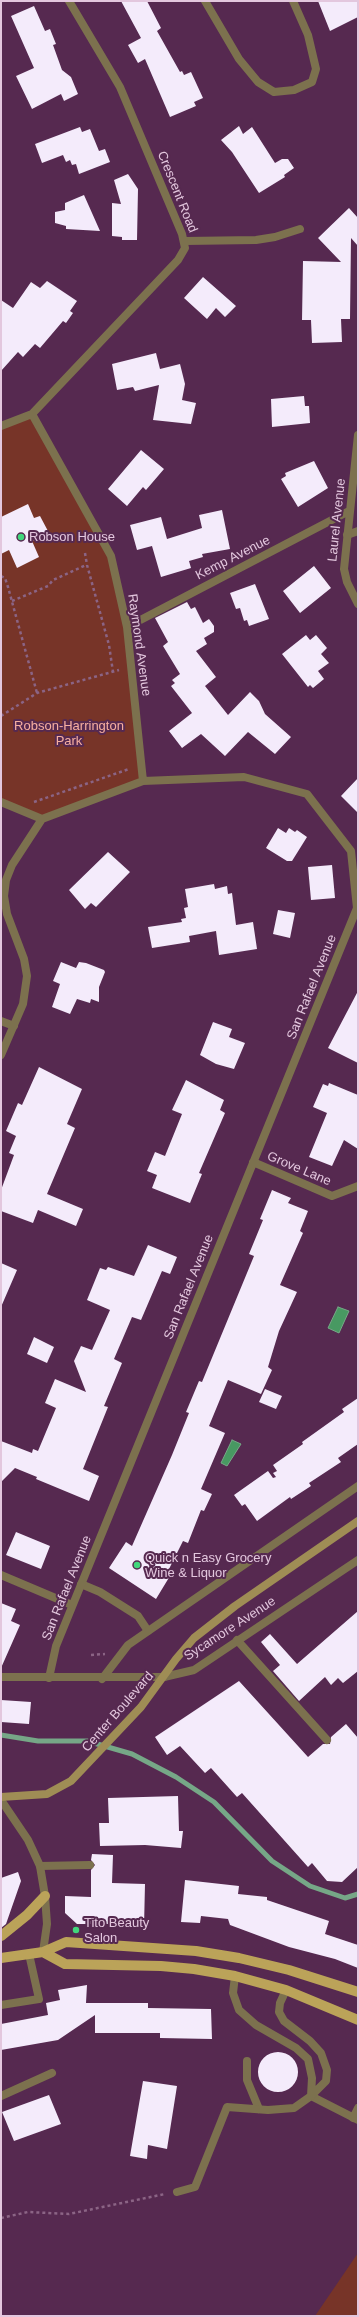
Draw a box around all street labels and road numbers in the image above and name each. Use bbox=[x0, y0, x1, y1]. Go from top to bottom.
street label: Crescent Road bbox=[154, 149, 200, 235]
street label: Laurel Avenue bbox=[325, 478, 349, 562]
street label: Kemp Avenue bbox=[193, 533, 273, 583]
street label: Raymond Avenue bbox=[124, 593, 154, 697]
street label: San Rafael Avenue bbox=[284, 932, 340, 1042]
street label: Grove Lane bbox=[265, 1149, 333, 1189]
street label: San Rafael Avenue bbox=[161, 1232, 217, 1342]
street label: San Rafael Avenue bbox=[39, 1533, 95, 1643]
street label: Sycamore Avenue bbox=[181, 1594, 279, 1664]
street label: Center Boulevard bbox=[79, 1669, 157, 1755]

